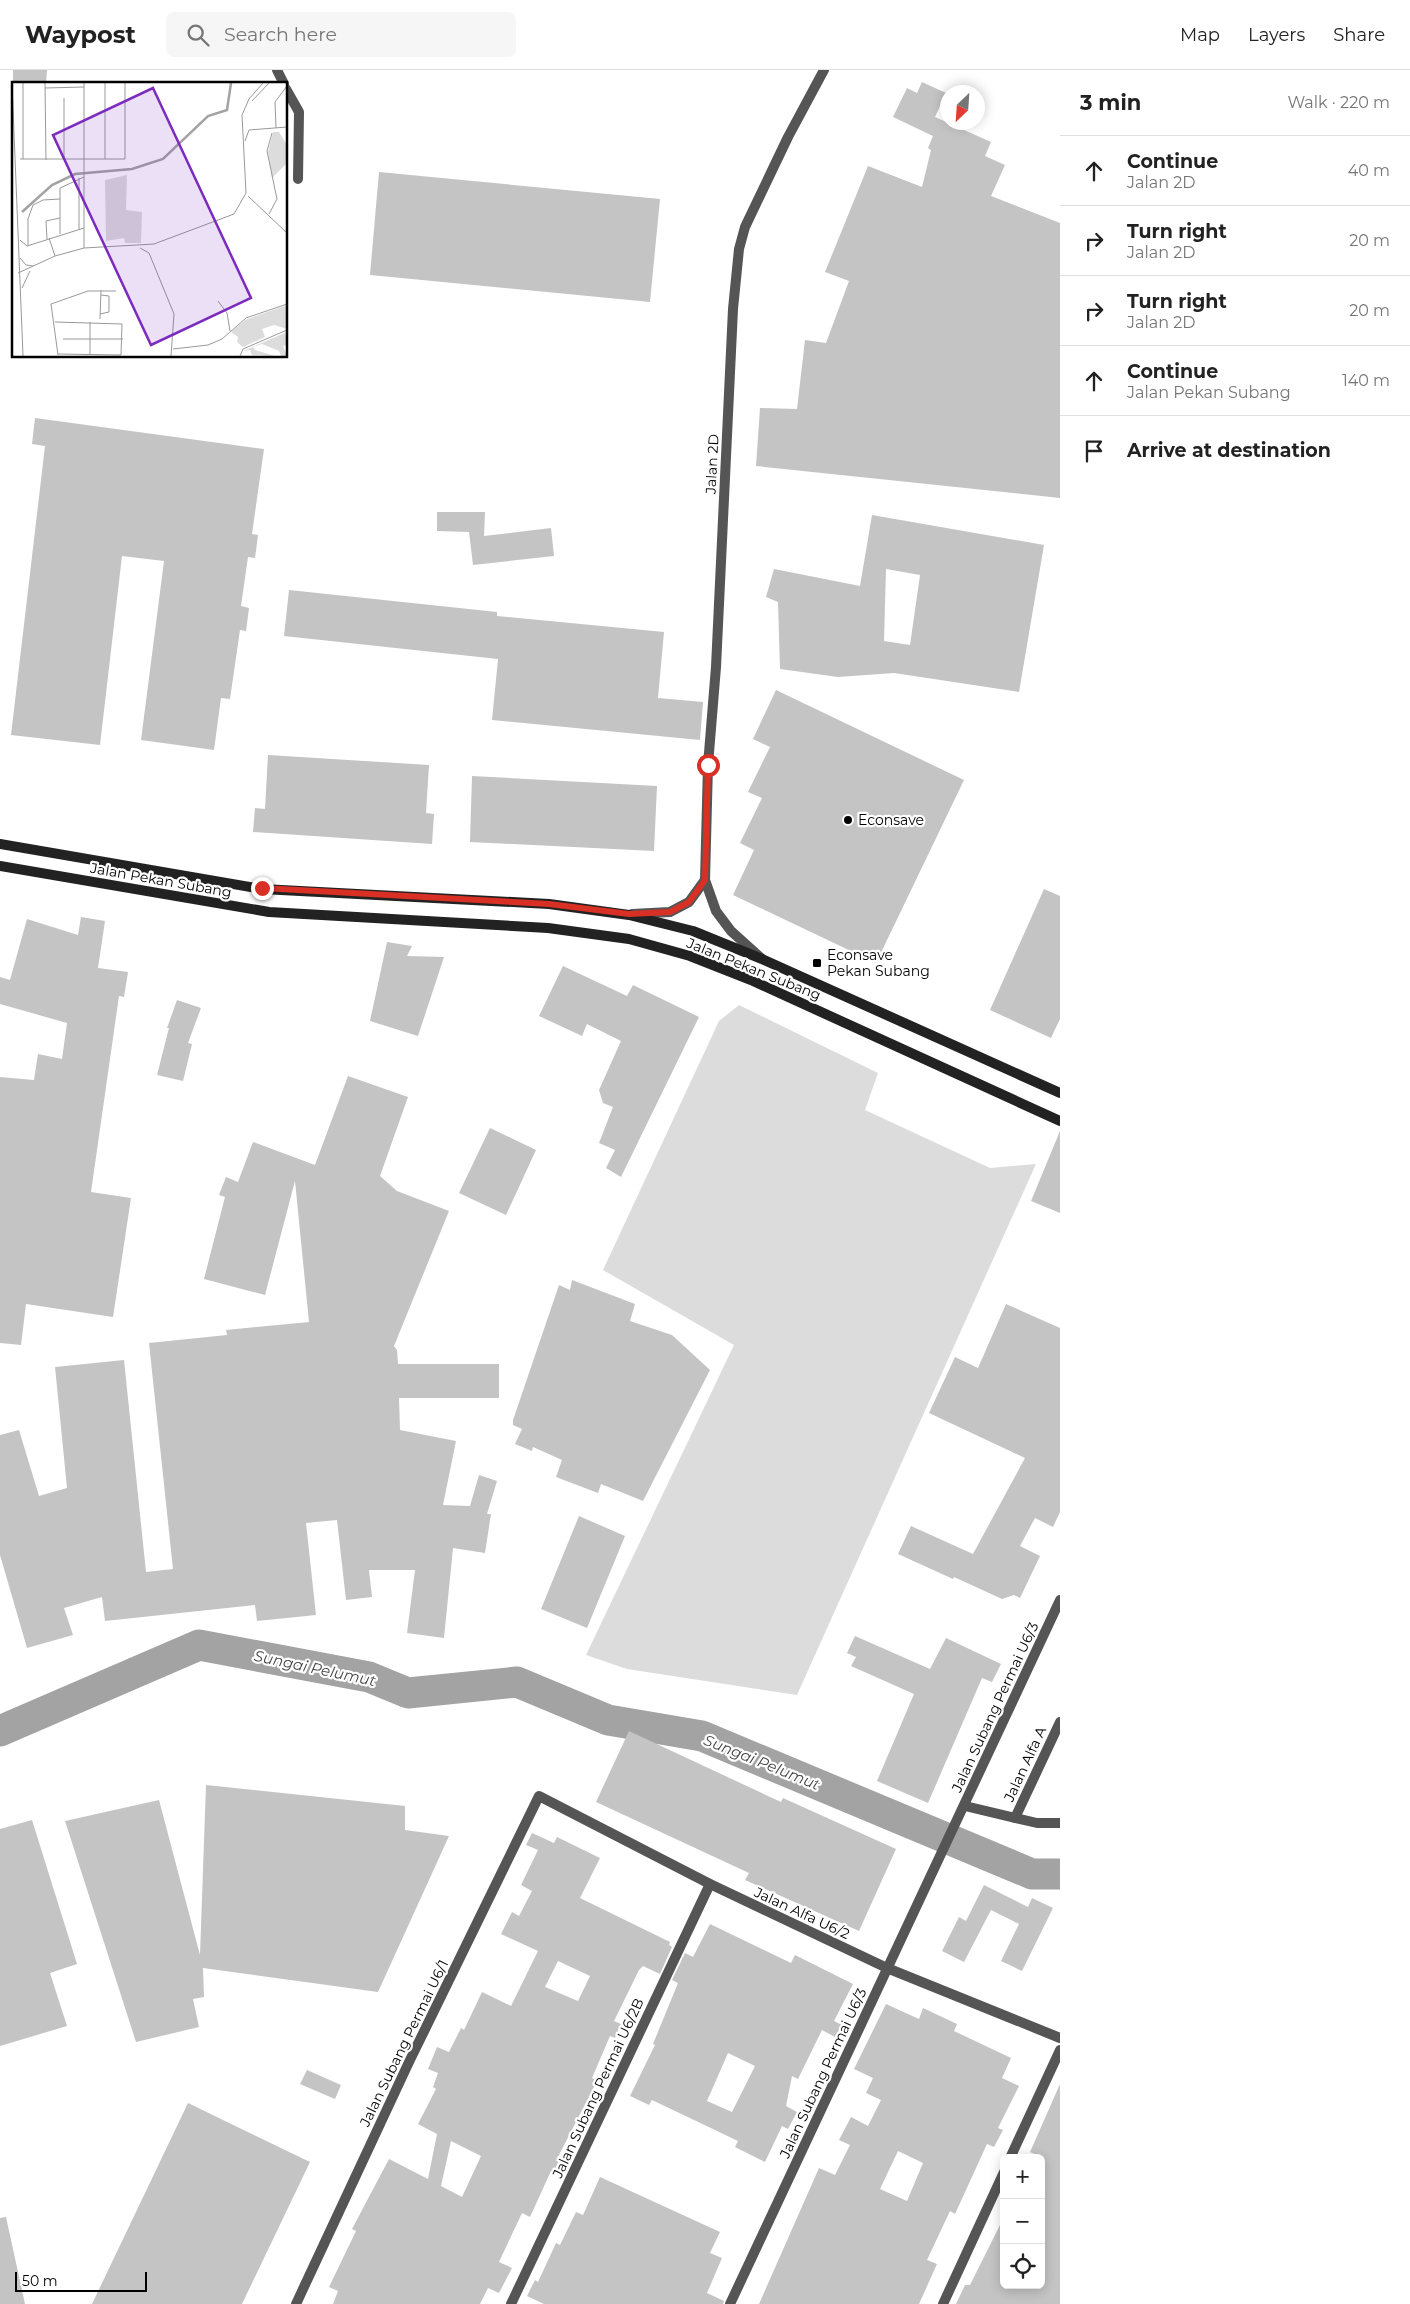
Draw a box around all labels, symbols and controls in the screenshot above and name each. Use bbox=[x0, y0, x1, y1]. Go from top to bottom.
search box bbox=[166, 12, 516, 57]
text: Waypost bbox=[25, 20, 136, 49]
icon: search bbox=[184, 21, 212, 49]
text: Search here bbox=[224, 23, 337, 46]
text: Map bbox=[1180, 24, 1220, 46]
text: Layers bbox=[1248, 24, 1305, 46]
text: Share bbox=[1333, 24, 1385, 46]
inset map bbox=[12, 82, 288, 358]
north arrow bbox=[940, 85, 985, 130]
text: 3 min bbox=[1080, 90, 1141, 115]
text: Walk · 220 m bbox=[1287, 93, 1390, 112]
text: Continue bbox=[1127, 150, 1218, 173]
icon: ahead bbox=[1080, 157, 1108, 185]
text: 40 m bbox=[1348, 161, 1390, 180]
text: Jalan 2D bbox=[1127, 173, 1196, 192]
text: Turn right bbox=[1127, 220, 1227, 243]
icon: right bbox=[1080, 227, 1108, 255]
text: 20 m bbox=[1349, 231, 1390, 250]
text: Jalan 2D bbox=[1127, 243, 1196, 262]
text: Turn right bbox=[1127, 290, 1227, 313]
icon: right bbox=[1080, 297, 1108, 325]
text: 20 m bbox=[1349, 301, 1390, 320]
text: Jalan 2D bbox=[1127, 313, 1196, 332]
text: Continue bbox=[1127, 360, 1218, 383]
icon: ahead bbox=[1080, 367, 1108, 395]
text: 140 m bbox=[1342, 371, 1390, 390]
text: Jalan Pekan Subang bbox=[1127, 383, 1291, 402]
street label: Jalan 2D bbox=[701, 434, 723, 495]
icon: arrive bbox=[1080, 437, 1108, 465]
text: Arrive at destination bbox=[1127, 439, 1331, 462]
route start bbox=[697, 754, 720, 777]
place label: Econsave bbox=[858, 811, 924, 829]
marker: Econsave bbox=[842, 814, 854, 826]
street label: Jalan Pekan Subang bbox=[88, 859, 233, 901]
route end bbox=[251, 877, 274, 900]
street label: Jalan Pekan Subang bbox=[683, 933, 824, 1004]
place label: Econsave Pekan Subang bbox=[827, 946, 930, 980]
marker: Econsave Pekan Subang bbox=[811, 957, 823, 969]
street label: Jalan Subang Permai U6/3 bbox=[947, 1619, 1042, 1796]
water label: Sungai Pelumut bbox=[253, 1646, 377, 1690]
street label: Jalan Alfa A bbox=[999, 1723, 1051, 1805]
water label: Sungai Pelumut bbox=[701, 1730, 823, 1794]
street label: Jalan Alfa U6/2 bbox=[751, 1883, 853, 1943]
street label: Jalan Subang Permai U6/1 bbox=[355, 1957, 452, 2130]
street label: Jalan Subang Permai U6/3 bbox=[775, 1985, 870, 2162]
street label: Jalan Subang Permai U6/2B bbox=[548, 1995, 648, 2182]
map controls bbox=[1000, 2154, 1045, 2289]
button: + bbox=[1000, 2154, 1045, 2199]
button: − bbox=[1000, 2199, 1045, 2244]
button: locate bbox=[1000, 2244, 1045, 2289]
scale bar bbox=[15, 2269, 148, 2292]
text: 50 m bbox=[22, 2272, 58, 2290]

